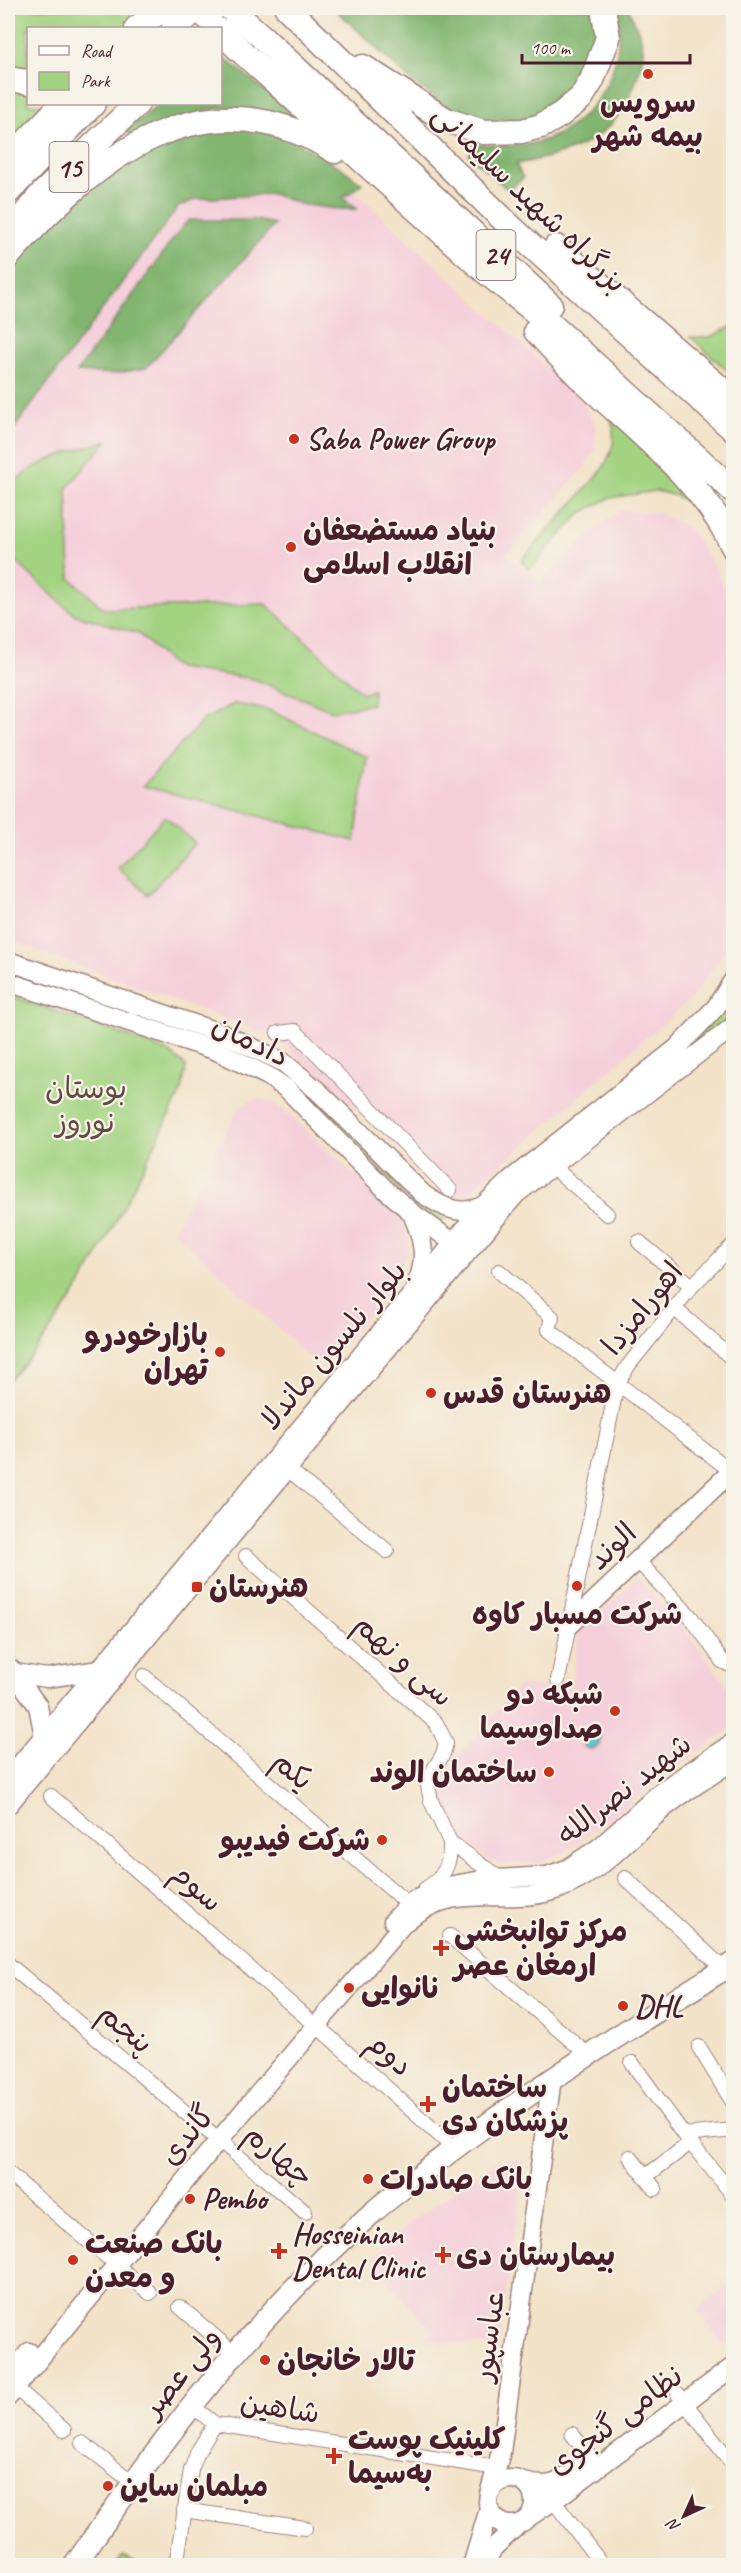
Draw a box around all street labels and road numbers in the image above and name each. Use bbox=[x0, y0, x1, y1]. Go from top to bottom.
street label: بزرگراه شهید سلیمانی bbox=[424, 95, 636, 301]
road number: 15 bbox=[50, 142, 88, 192]
road number: 24 bbox=[476, 230, 516, 280]
street label: دادمان bbox=[206, 1005, 296, 1075]
street label: بلوار نلسون ماندلا bbox=[251, 1252, 415, 1438]
street label: اهورامزدا bbox=[593, 1253, 692, 1363]
street label: الوند bbox=[580, 1514, 644, 1578]
street label: سی و نهم bbox=[344, 1605, 462, 1717]
street label: شهید نصرالله bbox=[549, 1725, 699, 1853]
street label: یکم bbox=[263, 1742, 321, 1801]
street label: سوم bbox=[160, 1854, 231, 1923]
street label: پنجم bbox=[89, 1994, 161, 2064]
street label: دوم bbox=[357, 2024, 421, 2087]
street label: گاندی bbox=[151, 2097, 223, 2173]
street label: چهارم bbox=[235, 2115, 322, 2197]
street label: عباسپور bbox=[462, 2288, 513, 2387]
street label: ولی عصر bbox=[131, 2319, 229, 2427]
street label: نظامی گنجوی bbox=[540, 2357, 690, 2483]
street label: شاهین bbox=[238, 2382, 322, 2432]

